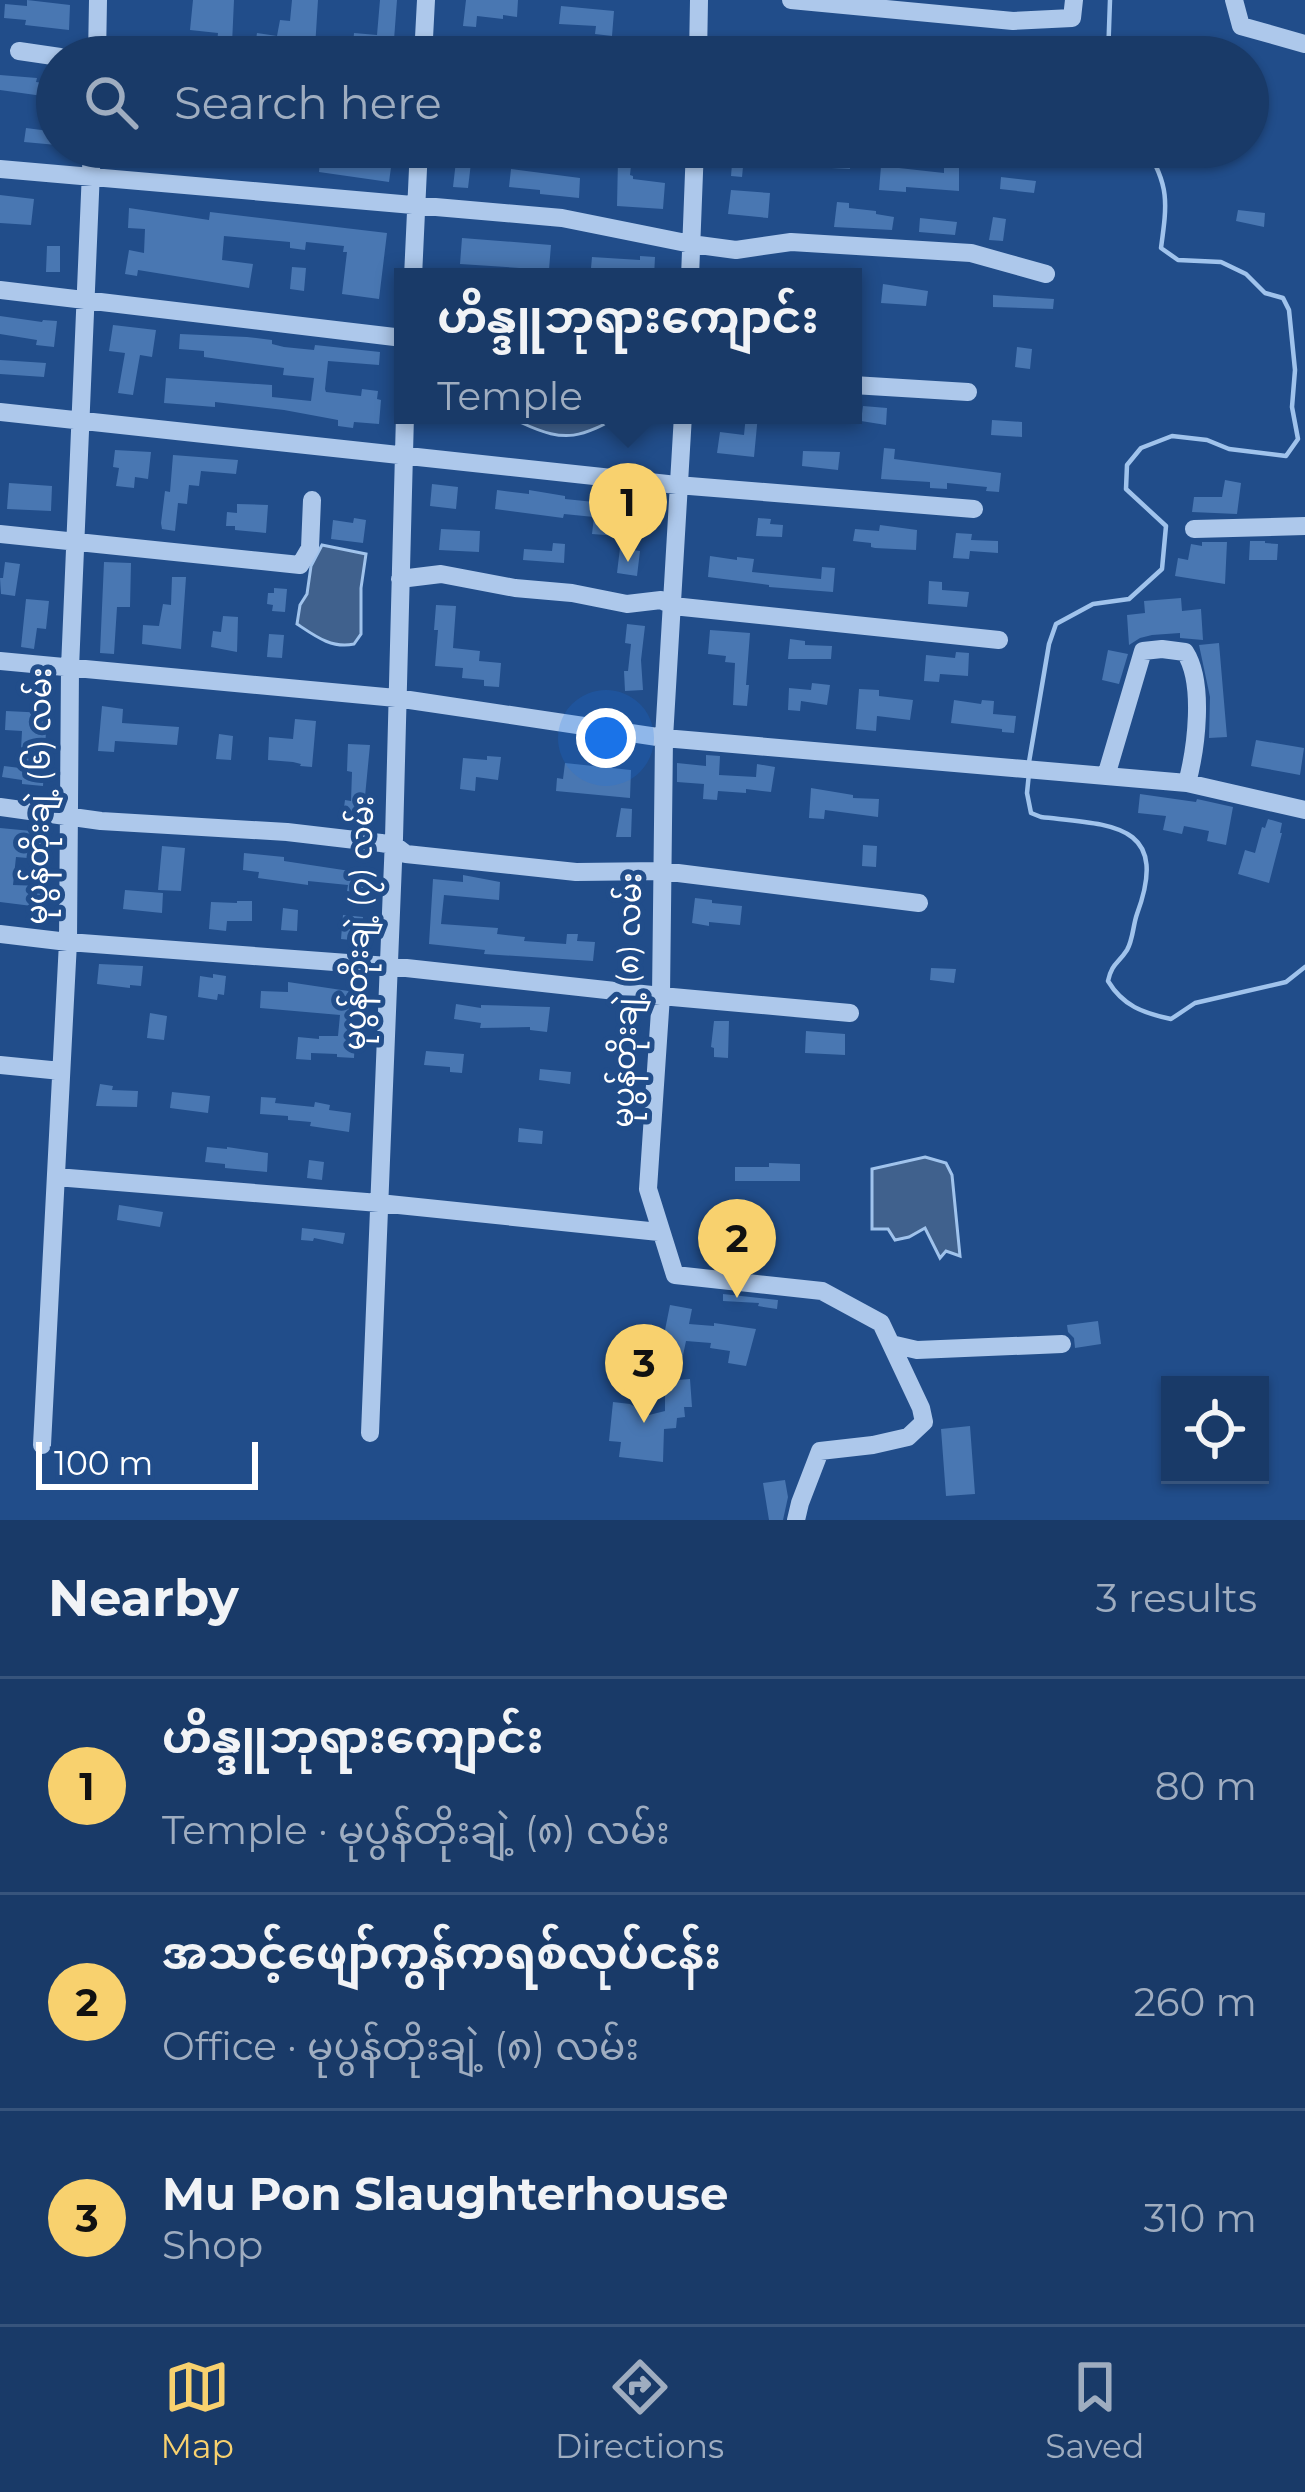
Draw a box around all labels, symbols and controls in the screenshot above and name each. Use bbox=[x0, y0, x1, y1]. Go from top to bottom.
search box bbox=[36, 36, 1269, 168]
icon: search bbox=[78, 69, 144, 135]
text: Search here bbox=[174, 75, 442, 130]
popup bbox=[394, 268, 862, 424]
text: ဟိန္ဒူဘုရားကျောင်း bbox=[437, 289, 819, 344]
text: Temple bbox=[437, 372, 583, 420]
pin: 1 bbox=[589, 463, 667, 562]
street label: မုပွန်တိုးချဲ့ (၆) လမ်း bbox=[15, 667, 66, 925]
your location bbox=[576, 708, 636, 768]
street label: မုပွန်တိုးချဲ့ (၇) လမ်း bbox=[333, 795, 388, 1051]
street label: မုပွန်တိုးချဲ့ (၈) လမ်း bbox=[601, 872, 656, 1128]
pin: 2 bbox=[698, 1199, 776, 1298]
pin: 3 bbox=[605, 1324, 683, 1423]
map controls bbox=[1161, 1376, 1269, 1484]
button: locate bbox=[1161, 1376, 1269, 1484]
scale bar bbox=[36, 1436, 258, 1489]
text: 100 m bbox=[54, 1443, 153, 1483]
text: Nearby bbox=[48, 1567, 239, 1629]
text: 3 results bbox=[1096, 1574, 1257, 1622]
text: ဟိန္ဒူဘုရားကျောင်း bbox=[162, 1709, 544, 1764]
text: 1 bbox=[79, 1762, 95, 1810]
text: 80 m bbox=[1155, 1762, 1257, 1810]
text: Temple · မုပွန်တိုးချဲ့ (၈) လမ်း bbox=[162, 1806, 670, 1854]
text: အသင့်ဖျော်ကွန်ကရစ်လုပ်ငန်း bbox=[162, 1925, 721, 1980]
text: 2 bbox=[75, 1978, 99, 2026]
text: 260 m bbox=[1134, 1978, 1257, 2026]
text: Office · မုပွန်တိုးချဲ့ (၈) လမ်း bbox=[162, 2022, 639, 2070]
text: Mu Pon Slaughterhouse bbox=[162, 2166, 728, 2221]
text: 3 bbox=[75, 2194, 99, 2242]
text: 310 m bbox=[1144, 2194, 1257, 2242]
text: Shop bbox=[162, 2221, 263, 2269]
tab: Map bbox=[161, 2354, 234, 2466]
tab: Directions bbox=[555, 2354, 724, 2466]
tab: Saved bbox=[1045, 2354, 1144, 2466]

